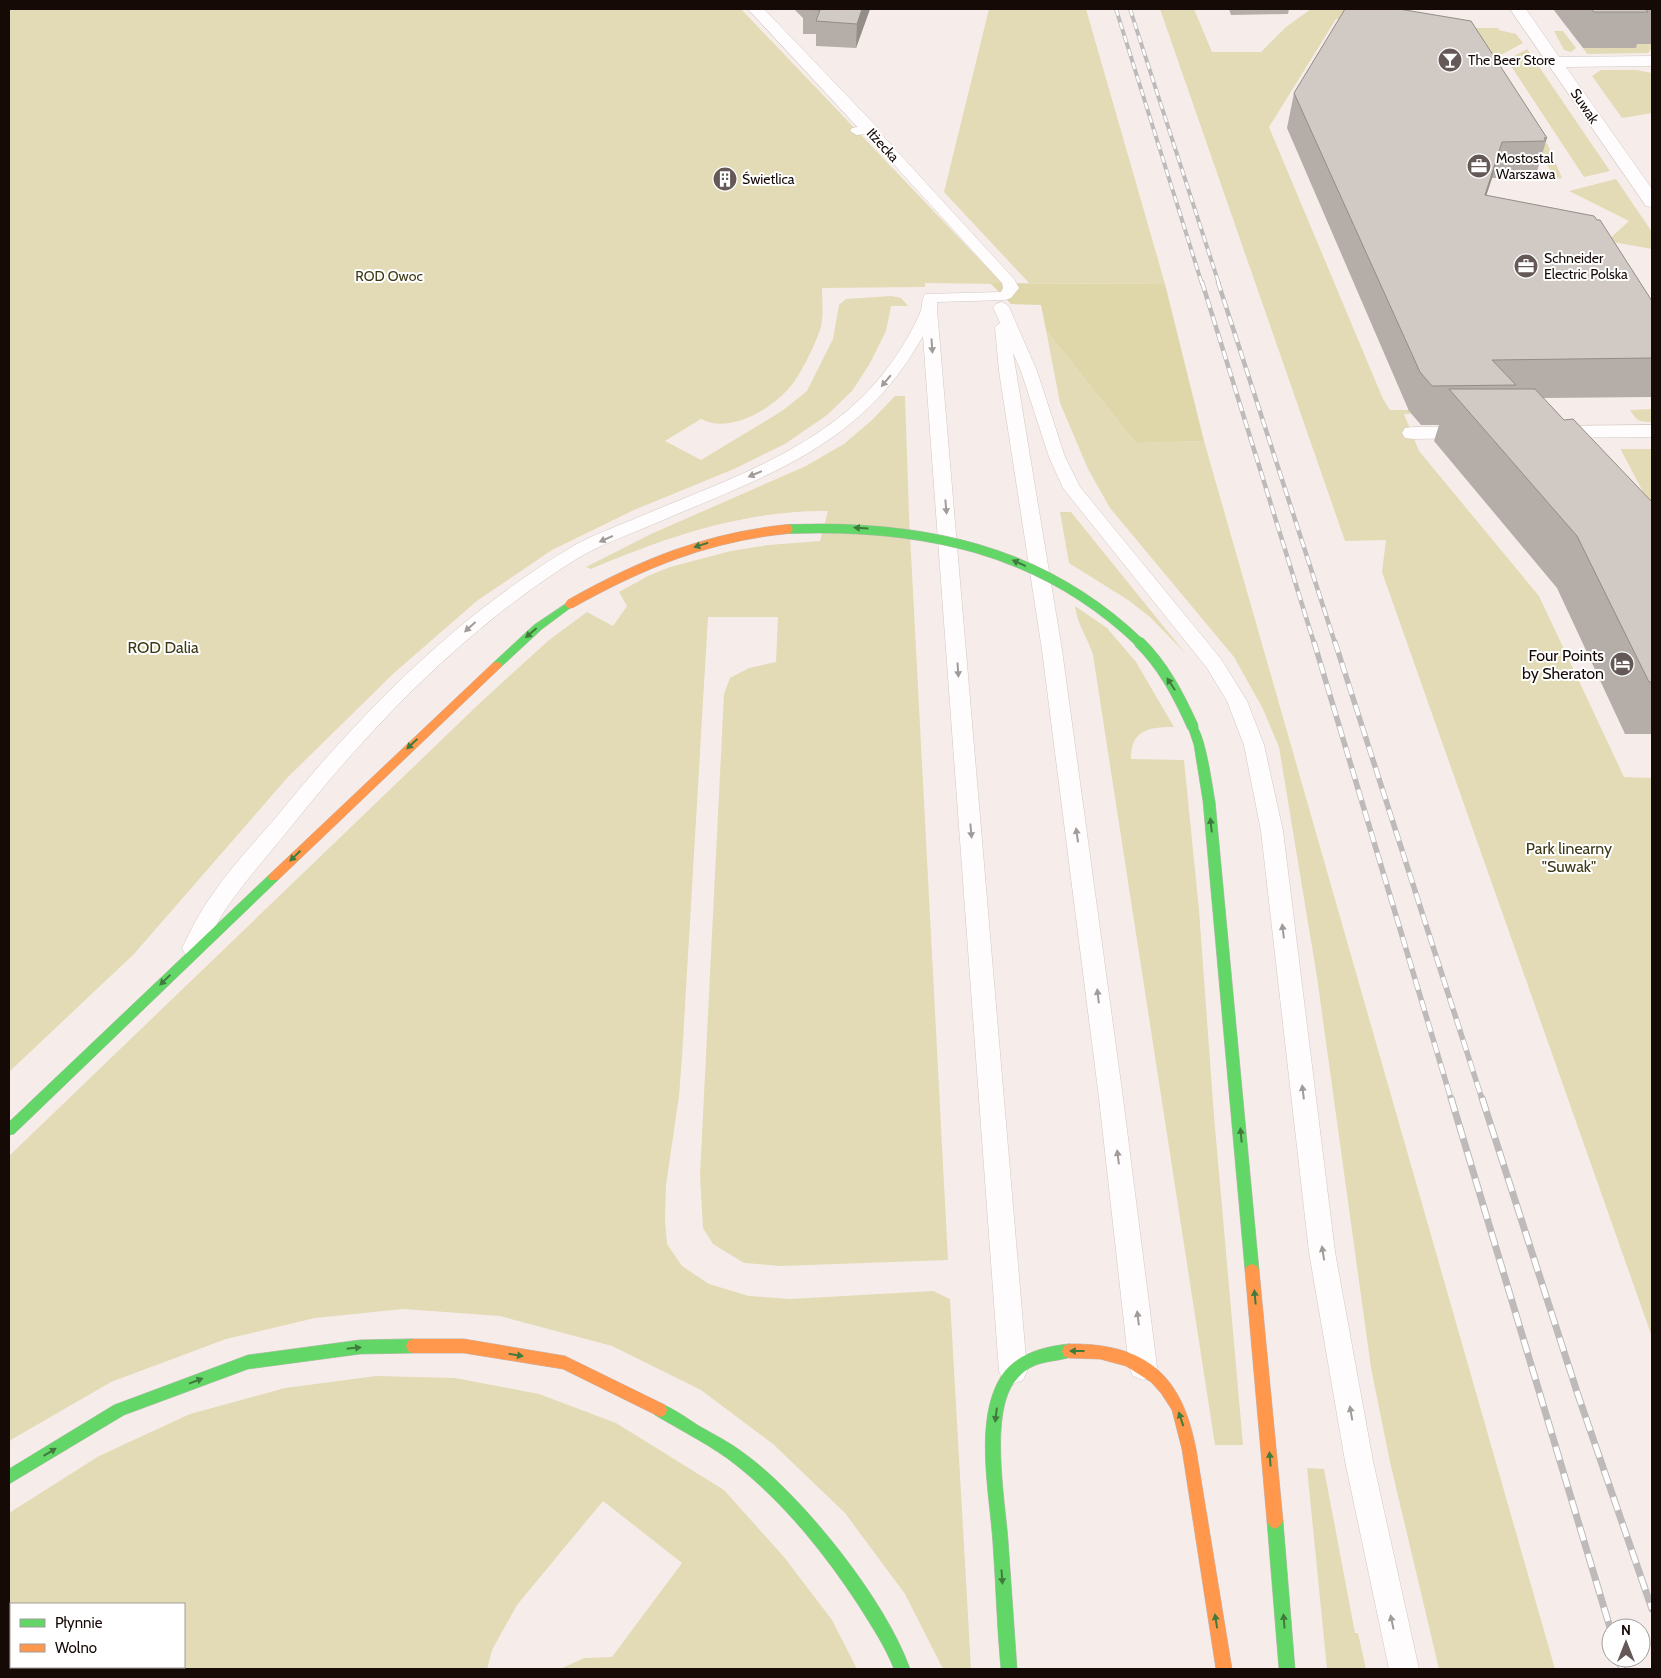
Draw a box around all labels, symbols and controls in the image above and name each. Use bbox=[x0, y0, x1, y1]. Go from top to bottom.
bar icon: The Beer Store bbox=[1437, 47, 1463, 73]
place label: The Beer Store bbox=[1468, 51, 1555, 69]
street label: Suwak bbox=[1567, 85, 1604, 128]
street label: Iłżecka bbox=[863, 124, 903, 166]
place label: Mostostal Warszawa bbox=[1496, 149, 1556, 183]
office icon: Mostostal Warszawa bbox=[1466, 153, 1492, 179]
building icon: Świetlica bbox=[712, 166, 738, 192]
place label: Świetlica bbox=[742, 170, 795, 188]
place label: Schneider Electric Polska bbox=[1544, 249, 1628, 283]
office icon: Schneider Electric Polska bbox=[1513, 253, 1539, 279]
park label: ROD Owoc bbox=[355, 267, 423, 285]
one-way arrow bbox=[929, 338, 937, 354]
one-way arrow bbox=[880, 374, 891, 387]
one-way arrow bbox=[748, 470, 762, 478]
one-way arrow bbox=[942, 500, 950, 516]
one-way arrow bbox=[853, 524, 869, 532]
one-way arrow bbox=[599, 535, 613, 543]
one-way arrow bbox=[693, 541, 708, 549]
one-way arrow bbox=[1012, 559, 1026, 567]
one-way arrow bbox=[465, 621, 477, 633]
one-way arrow bbox=[525, 628, 538, 639]
park label: ROD Dalia bbox=[127, 638, 199, 657]
place label: Four Points by Sheraton bbox=[1522, 646, 1604, 683]
hotel icon: Four Points by Sheraton bbox=[1609, 651, 1635, 677]
one-way arrow bbox=[955, 662, 963, 678]
one-way arrow bbox=[1167, 677, 1176, 691]
one-way arrow bbox=[407, 738, 419, 750]
one-way arrow bbox=[1207, 816, 1215, 832]
one-way arrow bbox=[968, 824, 976, 840]
one-way arrow bbox=[1072, 826, 1080, 842]
park label: Park linearny "Suwak" bbox=[1526, 839, 1612, 876]
one-way arrow bbox=[289, 850, 301, 862]
one-way arrow bbox=[1279, 922, 1287, 938]
one-way arrow bbox=[159, 974, 171, 986]
one-way arrow bbox=[1093, 988, 1101, 1004]
one-way arrow bbox=[1299, 1084, 1307, 1100]
one-way arrow bbox=[1237, 1127, 1245, 1143]
one-way arrow bbox=[1114, 1149, 1122, 1165]
one-way arrow bbox=[1318, 1245, 1326, 1261]
one-way arrow bbox=[1251, 1289, 1259, 1305]
one-way arrow bbox=[1134, 1310, 1142, 1326]
one-way arrow bbox=[346, 1344, 362, 1352]
one-way arrow bbox=[1069, 1347, 1085, 1355]
one-way arrow bbox=[508, 1351, 524, 1359]
one-way arrow bbox=[189, 1377, 204, 1385]
one-way arrow bbox=[1346, 1405, 1354, 1421]
one-way arrow bbox=[992, 1408, 1000, 1424]
one-way arrow bbox=[1177, 1412, 1184, 1427]
one-way arrow bbox=[44, 1447, 57, 1456]
one-way arrow bbox=[1266, 1450, 1274, 1466]
one-way arrow bbox=[999, 1570, 1007, 1586]
legend bbox=[10, 1603, 185, 1668]
one-way arrow bbox=[1280, 1612, 1288, 1628]
one-way arrow bbox=[1212, 1613, 1220, 1629]
text: Płynnie bbox=[55, 1614, 103, 1632]
one-way arrow bbox=[1388, 1614, 1396, 1630]
north arrow bbox=[1601, 1618, 1651, 1668]
text: N bbox=[1621, 1621, 1631, 1639]
text: Wolno bbox=[55, 1639, 97, 1657]

